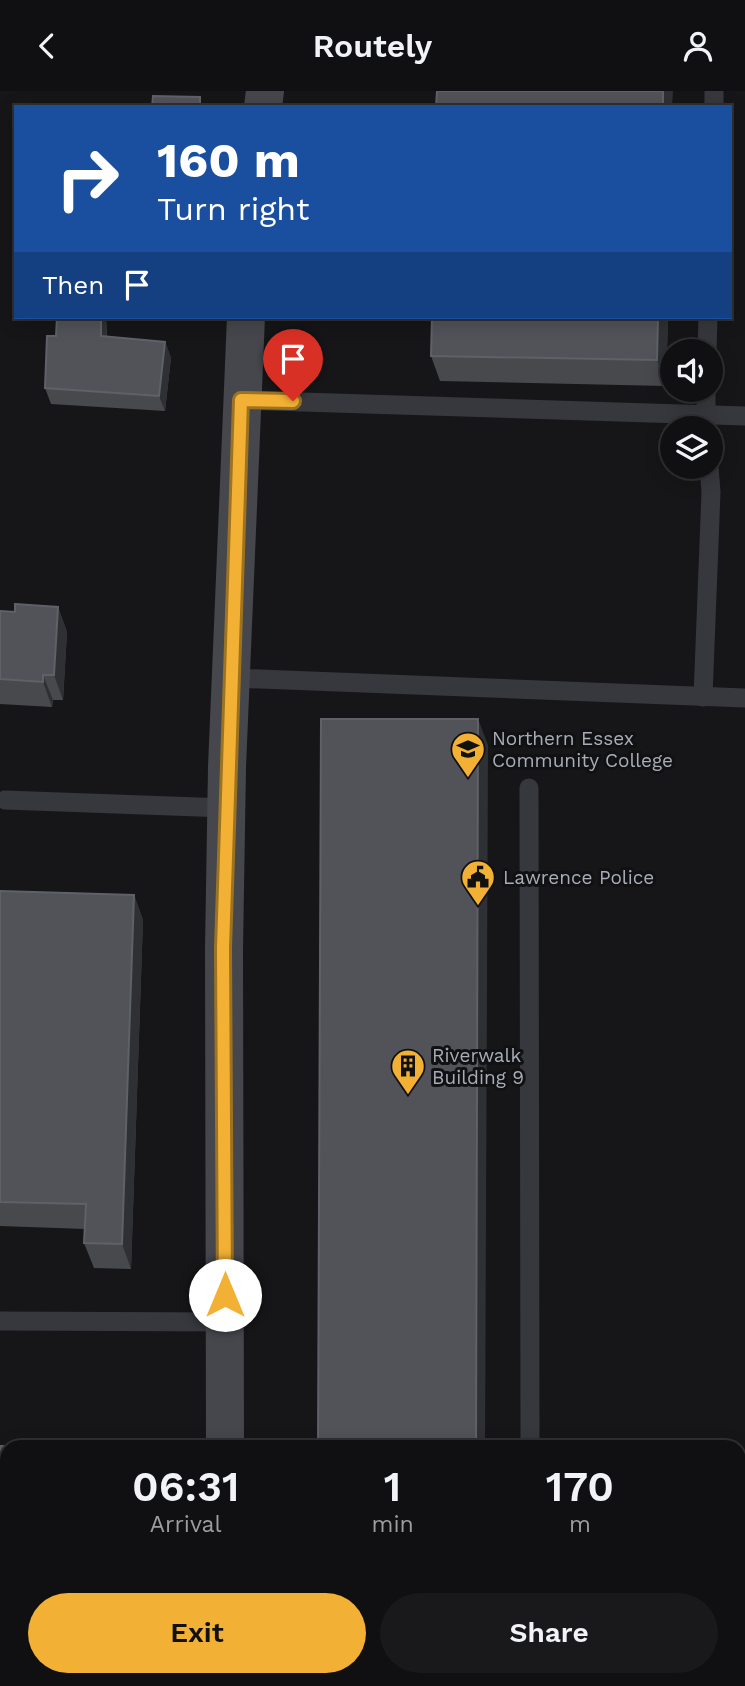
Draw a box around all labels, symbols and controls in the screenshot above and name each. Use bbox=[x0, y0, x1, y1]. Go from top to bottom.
icon: back bbox=[28, 27, 66, 65]
text: Routely bbox=[313, 27, 432, 65]
icon: person bbox=[679, 27, 717, 65]
text: 160 m bbox=[157, 131, 300, 189]
icon: right bbox=[42, 133, 133, 224]
text: Turn right bbox=[157, 190, 309, 228]
icon: arrive bbox=[118, 266, 156, 304]
text: Then bbox=[42, 270, 104, 300]
pin bbox=[263, 329, 323, 401]
map controls bbox=[660, 339, 723, 479]
button: sound bbox=[660, 339, 723, 402]
icon: arrive bbox=[274, 340, 312, 378]
button: layers bbox=[660, 416, 723, 479]
place label: Northern Essex Community College bbox=[492, 727, 673, 772]
school or university icon: Northern Essex Community College bbox=[449, 730, 487, 779]
public building icon: Lawrence Police bbox=[459, 858, 497, 907]
place label: Lawrence Police bbox=[503, 866, 654, 889]
place label: Riverwalk Building 9 bbox=[432, 1044, 524, 1089]
building icon: Riverwalk Building 9 bbox=[389, 1047, 427, 1096]
position arrow bbox=[188, 1258, 262, 1332]
text: 06:31 bbox=[132, 1462, 239, 1511]
text: 1 bbox=[384, 1462, 401, 1511]
text: 170 bbox=[546, 1462, 614, 1511]
text: Arrival bbox=[150, 1511, 222, 1538]
text: min bbox=[371, 1511, 414, 1538]
text: m bbox=[569, 1511, 591, 1538]
button: Exit bbox=[28, 1593, 366, 1673]
button: Share bbox=[380, 1593, 718, 1673]

